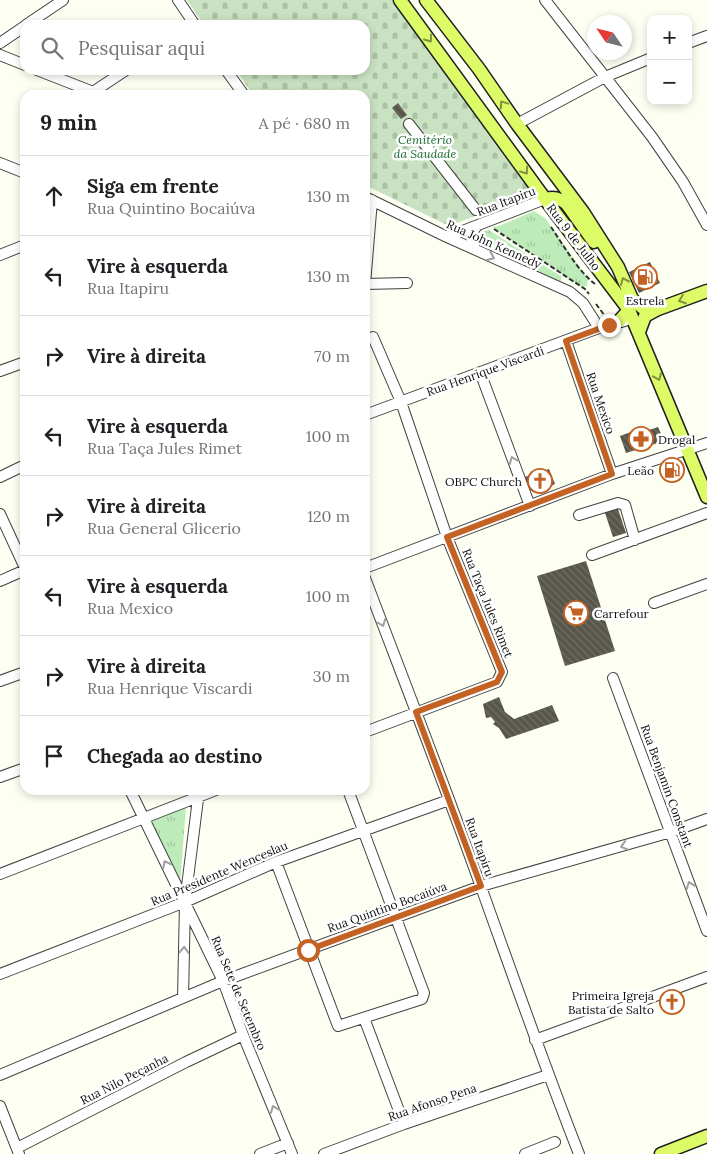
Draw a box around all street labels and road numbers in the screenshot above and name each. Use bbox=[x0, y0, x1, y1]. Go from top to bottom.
street label: Rua Itapiru bbox=[475, 183, 537, 219]
street label: Rua 9 de Julho bbox=[544, 201, 604, 273]
street label: Rua John Kennedy bbox=[444, 216, 544, 272]
street label: Rua Henrique Viscardi bbox=[424, 343, 546, 399]
street label: Rua Mexico bbox=[583, 370, 619, 436]
street label: Rua Taça Jules Rimet bbox=[459, 546, 517, 660]
street label: Rua Benjamin Constant bbox=[638, 722, 696, 850]
street label: Rua Itapiru bbox=[462, 815, 498, 879]
street label: Rua Presidente Wenceslau bbox=[148, 837, 290, 909]
street label: Rua Quintino Bocaiúva bbox=[325, 878, 449, 936]
street label: Rua Sete de Setembro bbox=[208, 934, 270, 1052]
street label: Rua Nilo Peçanha bbox=[77, 1050, 171, 1108]
street label: Rua Afonso Pena bbox=[386, 1080, 478, 1124]

